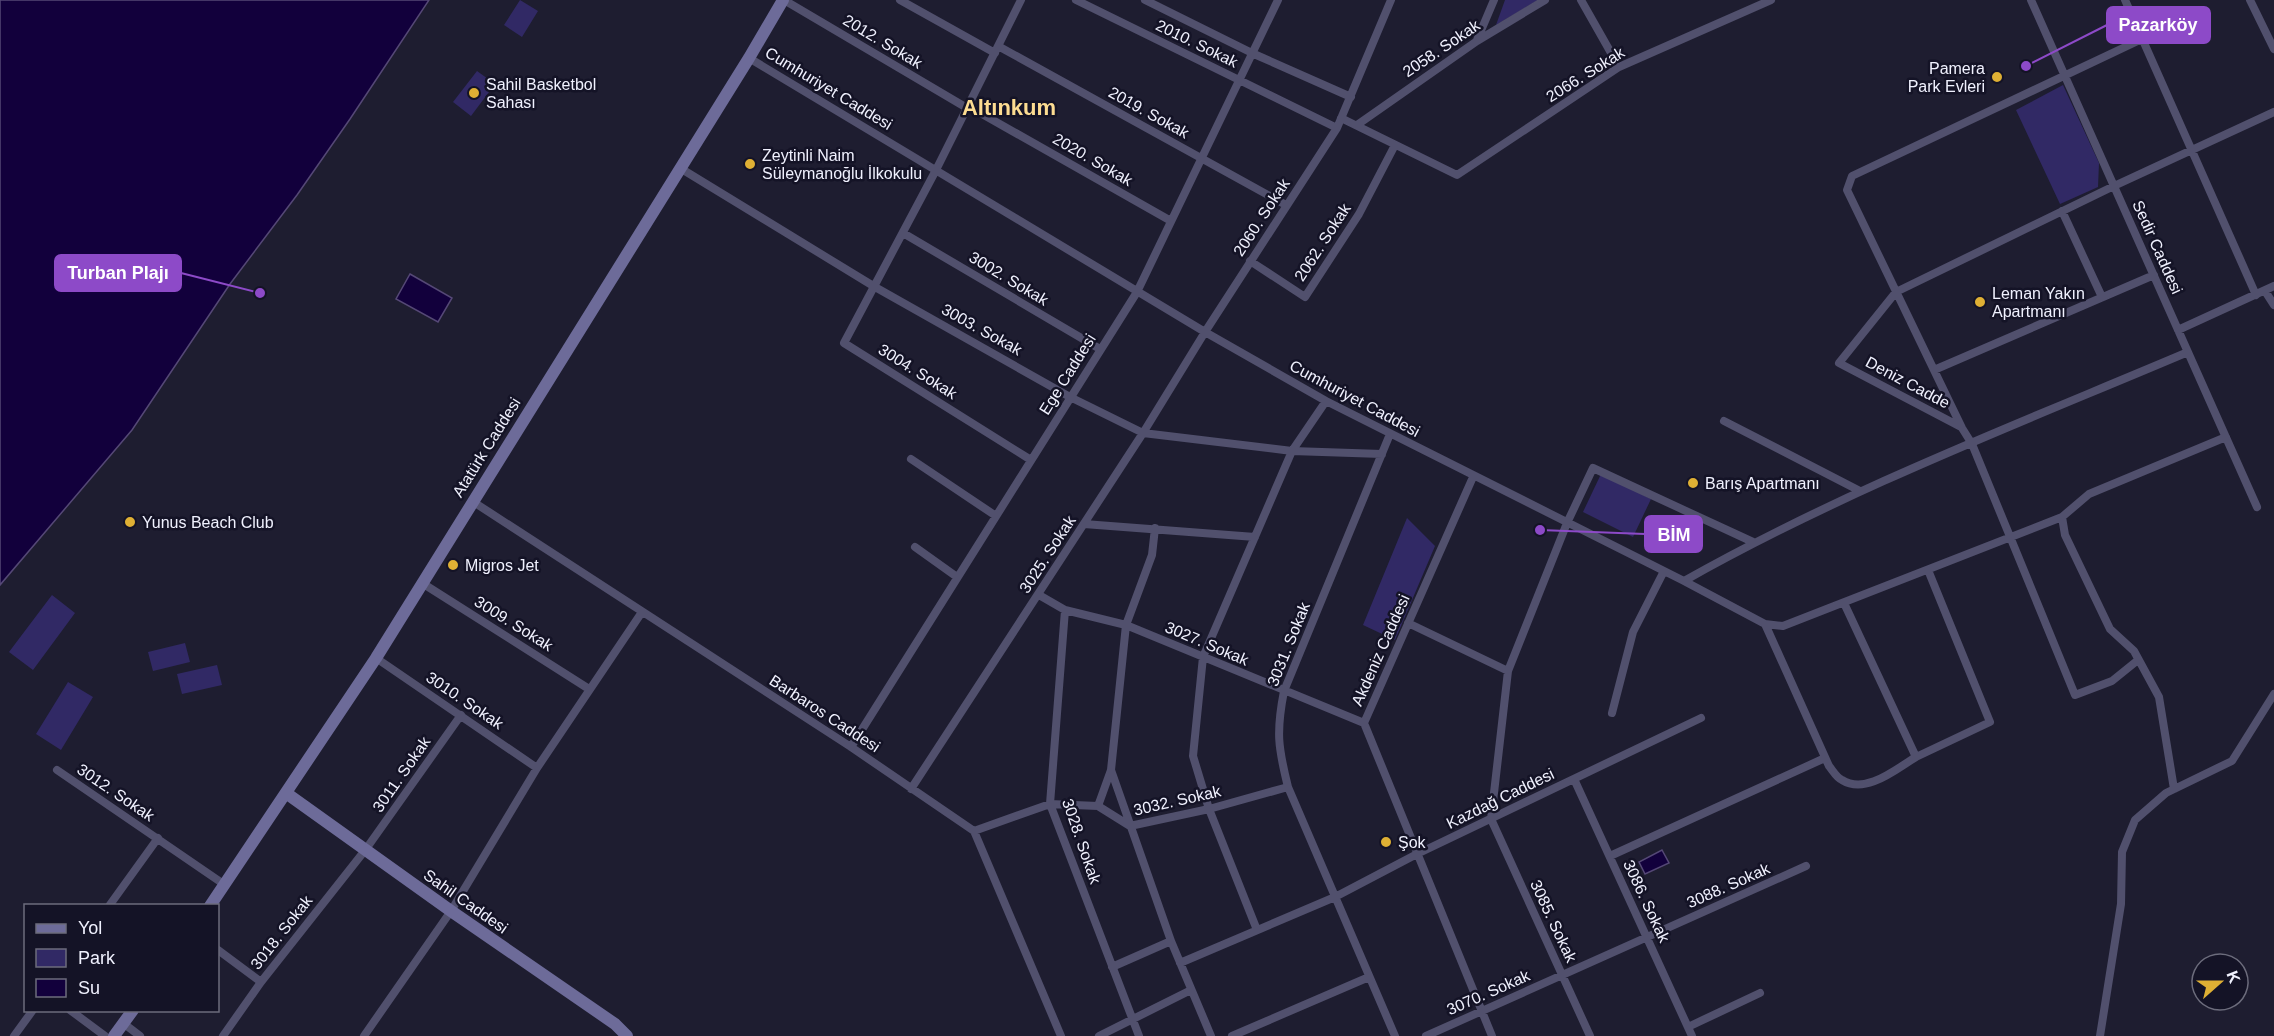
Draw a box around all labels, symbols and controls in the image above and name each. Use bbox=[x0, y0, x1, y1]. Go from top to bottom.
callout: Pazarköy bbox=[2107, 7, 2210, 43]
street label: 2012. Sokak bbox=[840, 11, 926, 72]
text: Pazarköy bbox=[2118, 15, 2198, 35]
street label: 2010. Sokak bbox=[1153, 16, 1241, 71]
street label: 2058. Sokak bbox=[1400, 16, 1484, 80]
street label: 2066. Sokak bbox=[1543, 43, 1628, 105]
street label: Cumhuriyet Caddesi bbox=[762, 44, 895, 133]
place label: Pamera Park Evleri bbox=[1908, 60, 1985, 95]
marker: Pamera Park Evleri bbox=[1990, 70, 2004, 84]
place label: Sahil Basketbol Sahası bbox=[486, 76, 596, 111]
street label: 2019. Sokak bbox=[1106, 83, 1193, 142]
marker: Sahil Basketbol Sahası bbox=[467, 86, 481, 100]
district label: Altınkum bbox=[962, 95, 1056, 120]
street label: 2020. Sokak bbox=[1050, 130, 1136, 190]
place label: Zeytinli Naim Süleymanoğlu İlkokulu bbox=[762, 147, 922, 182]
marker: Zeytinli Naim Süleymanoğlu İlkokulu bbox=[743, 157, 757, 171]
street label: 2060. Sokak bbox=[1230, 175, 1293, 259]
street label: Sedir Caddesi bbox=[2129, 198, 2186, 297]
street label: 2062. Sokak bbox=[1291, 200, 1354, 284]
street label: 3002. Sokak bbox=[966, 248, 1052, 309]
callout: Turban Plajı bbox=[55, 255, 181, 291]
text: Turban Plajı bbox=[67, 263, 169, 283]
place label: Leman Yakın Apartmanı bbox=[1992, 285, 2085, 320]
marker: Leman Yakın Apartmanı bbox=[1973, 295, 1987, 309]
street label: 3003. Sokak bbox=[939, 300, 1026, 359]
street label: Ege Caddesi bbox=[1036, 331, 1099, 418]
street label: 3004. Sokak bbox=[876, 341, 961, 403]
street label: Deniz Cadde bbox=[1863, 353, 1953, 412]
street label: Cumhuriyet Caddesi bbox=[1287, 357, 1423, 440]
street label: Atatürk Caddesi bbox=[449, 394, 524, 500]
place label: Barış Apartmanı bbox=[1705, 475, 1820, 492]
marker: Barış Apartmanı bbox=[1686, 476, 1700, 490]
street label: 3025. Sokak bbox=[1016, 512, 1079, 596]
place label: Yunus Beach Club bbox=[142, 514, 274, 531]
marker: Yunus Beach Club bbox=[123, 515, 137, 529]
callout: BİM bbox=[1645, 516, 1702, 552]
text: BİM bbox=[1658, 525, 1691, 545]
place label: Migros Jet bbox=[465, 557, 539, 574]
marker: Migros Jet bbox=[446, 558, 460, 572]
street label: Akdeniz Caddesi bbox=[1348, 592, 1413, 709]
street label: 3009. Sokak bbox=[472, 593, 557, 655]
street label: 3031. Sokak bbox=[1264, 599, 1313, 689]
street label: 3027. Sokak bbox=[1163, 618, 1252, 669]
street label: 3010. Sokak bbox=[423, 668, 507, 733]
street label: Barbaros Caddesi bbox=[766, 671, 883, 755]
street label: 3011. Sokak bbox=[369, 733, 434, 815]
street label: 3012. Sokak bbox=[74, 760, 158, 825]
street label: Kazdağ Caddesi bbox=[1444, 765, 1557, 832]
street label: 3032. Sokak bbox=[1132, 782, 1223, 819]
street label: 3028. Sokak bbox=[1059, 796, 1104, 887]
place label: Şok bbox=[1398, 834, 1427, 851]
marker: Şok bbox=[1379, 835, 1393, 849]
street label: 3086. Sokak bbox=[1620, 857, 1673, 946]
street label: 3088. Sokak bbox=[1684, 859, 1773, 911]
street label: Sahil Caddesi bbox=[420, 866, 511, 937]
street label: 3085. Sokak bbox=[1527, 877, 1580, 966]
street label: 3018. Sokak bbox=[247, 891, 316, 973]
legend bbox=[24, 904, 219, 1012]
text: Yol bbox=[78, 918, 102, 938]
text: Park bbox=[78, 948, 116, 968]
north arrow bbox=[2190, 952, 2250, 1012]
street label: 3070. Sokak bbox=[1444, 966, 1533, 1018]
text: K bbox=[2224, 968, 2244, 986]
text: Su bbox=[78, 978, 100, 998]

